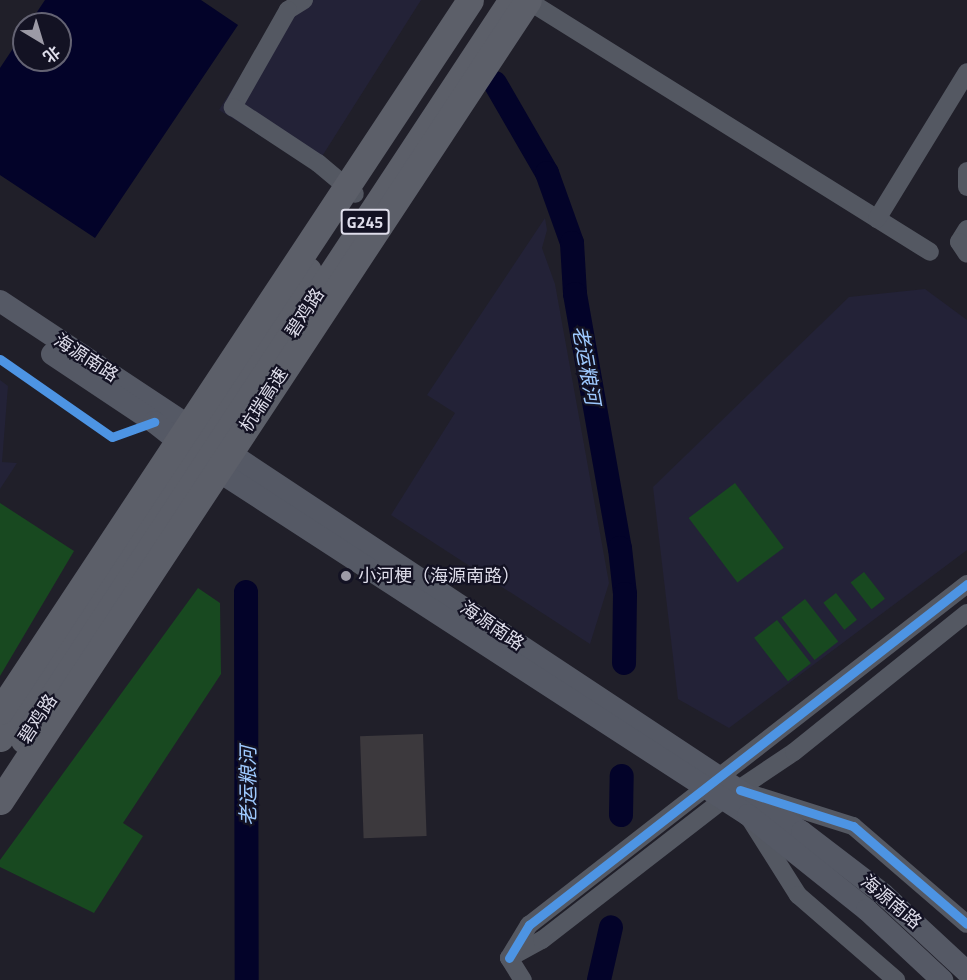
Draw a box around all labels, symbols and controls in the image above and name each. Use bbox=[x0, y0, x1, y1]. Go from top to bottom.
north arrow bbox=[12, 12, 72, 72]
text: 北 bbox=[38, 40, 66, 69]
road number: G245 bbox=[340, 209, 391, 235]
street label: 碧鸡路 bbox=[281, 284, 329, 342]
water label: 老运粮河 bbox=[568, 324, 606, 406]
street label: 海源南路 bbox=[50, 329, 122, 387]
street label: 杭瑞高速 bbox=[235, 364, 293, 436]
place label: 小河梗（海源南路） bbox=[358, 565, 520, 587]
marker: 小河梗（海源南路） bbox=[339, 569, 353, 583]
street label: 海源南路 bbox=[456, 597, 528, 655]
street label: 碧鸡路 bbox=[14, 690, 62, 748]
water label: 老运粮河 bbox=[235, 746, 259, 826]
street label: 海源南路 bbox=[856, 871, 926, 933]

